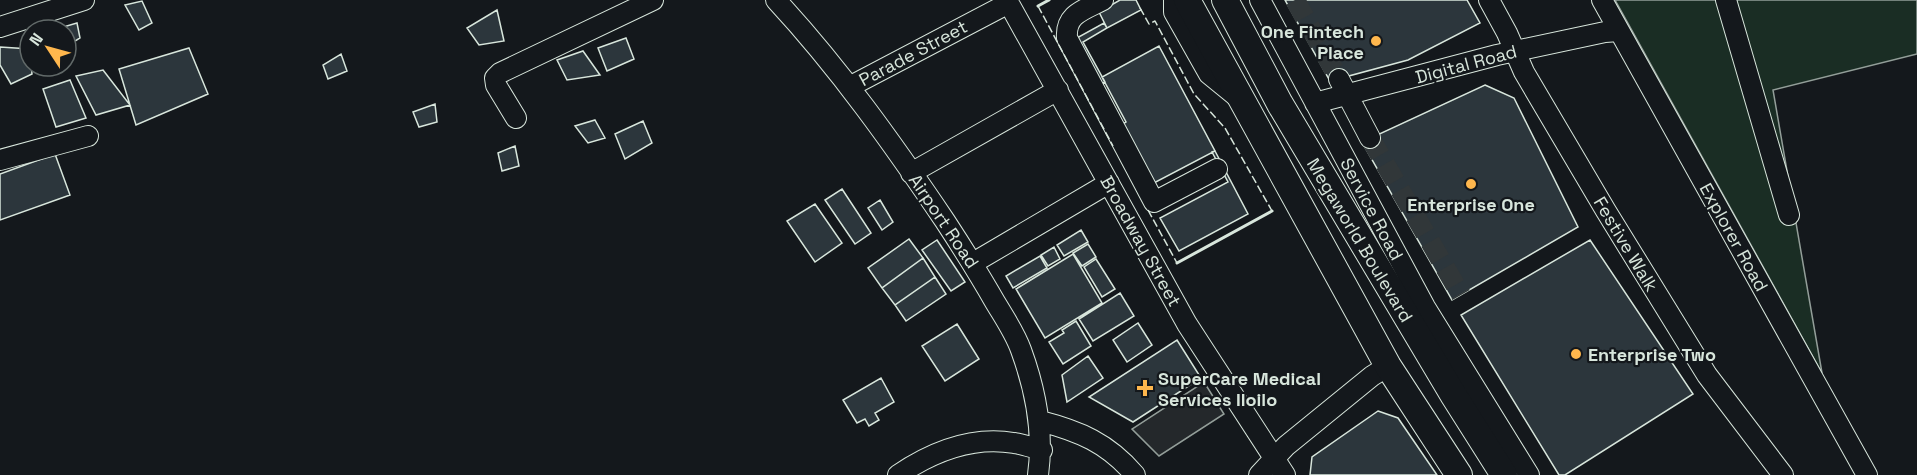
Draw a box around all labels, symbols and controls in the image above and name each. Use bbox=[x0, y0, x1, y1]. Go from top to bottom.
street label: Parade Street bbox=[855, 15, 971, 91]
north arrow bbox=[18, 18, 78, 78]
place label: One Fintech Place bbox=[1261, 20, 1364, 64]
text: N bbox=[25, 29, 48, 50]
marker: One Fintech Place bbox=[1369, 34, 1383, 48]
street label: Digital Road bbox=[1413, 39, 1519, 89]
street label: Megaworld Boulevard bbox=[1302, 154, 1418, 326]
street label: Service Road bbox=[1335, 154, 1409, 264]
street label: Airport Road bbox=[904, 169, 984, 273]
street label: Broadway Street bbox=[1095, 171, 1187, 311]
marker: Enterprise One bbox=[1464, 177, 1478, 191]
street label: Explorer Road bbox=[1695, 179, 1773, 295]
street label: Festive Walk bbox=[1589, 192, 1664, 296]
place label: Enterprise One bbox=[1407, 193, 1535, 216]
place label: Enterprise Two bbox=[1588, 343, 1716, 366]
marker: Enterprise Two bbox=[1569, 347, 1583, 361]
place label: SuperCare Medical Services Iloilo bbox=[1158, 367, 1321, 411]
marker: SuperCare Medical Services Iloilo bbox=[1136, 379, 1154, 397]

